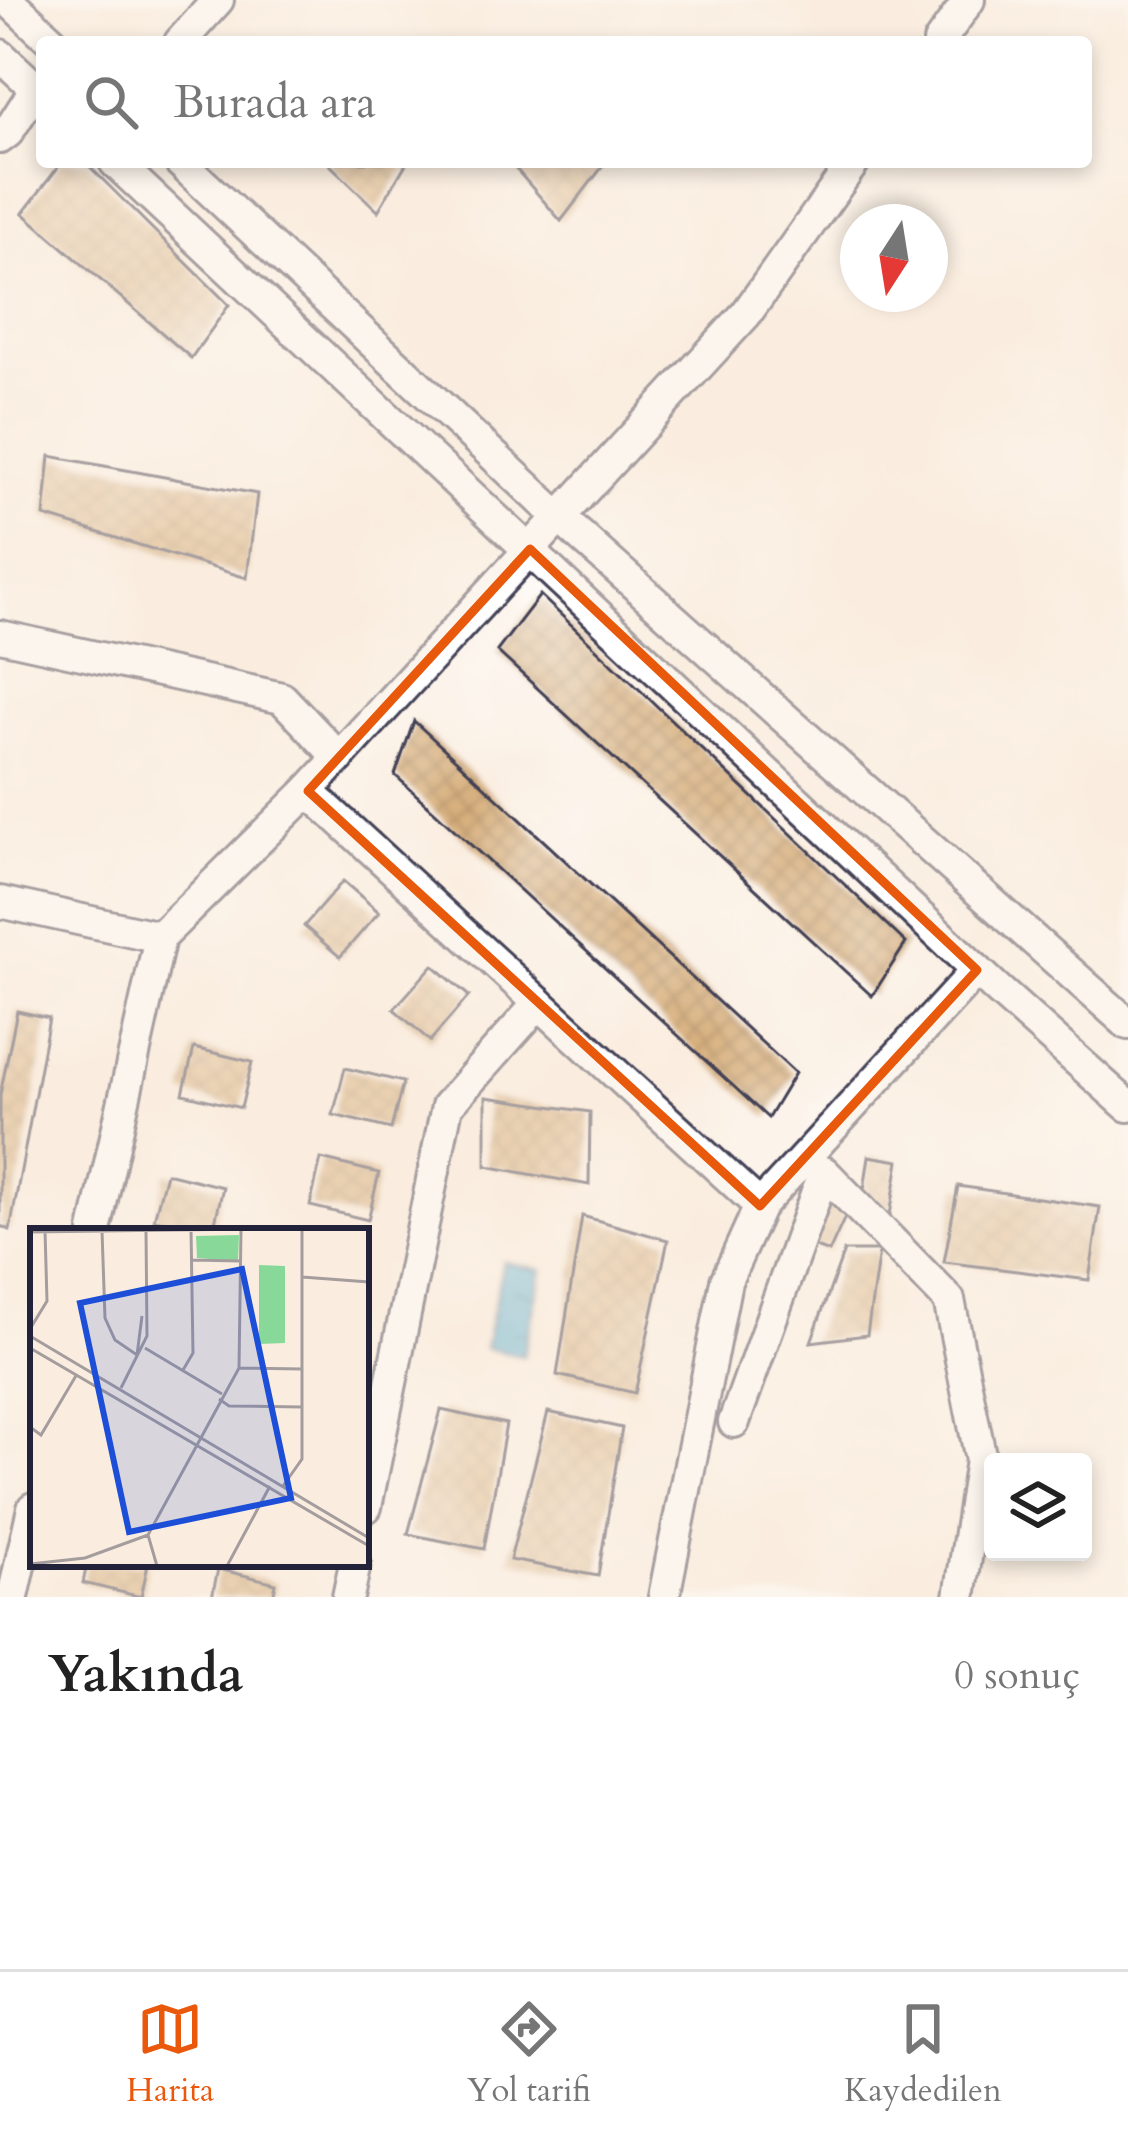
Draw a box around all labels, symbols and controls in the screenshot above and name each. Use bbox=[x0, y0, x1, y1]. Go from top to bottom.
search box bbox=[36, 36, 1092, 168]
icon: search bbox=[78, 69, 144, 135]
text: Burada ara bbox=[174, 72, 376, 133]
north arrow bbox=[840, 204, 948, 312]
inset map bbox=[30, 1228, 369, 1567]
map controls bbox=[984, 1453, 1092, 1561]
button: layers bbox=[984, 1453, 1092, 1561]
text: Yakında bbox=[48, 1640, 243, 1710]
text: 0 sonuç bbox=[954, 1649, 1080, 1702]
tab: Harita bbox=[126, 1996, 214, 2113]
tab: Yol tarifi bbox=[467, 1996, 591, 2113]
tab: Kaydedilen bbox=[844, 1996, 1002, 2113]

